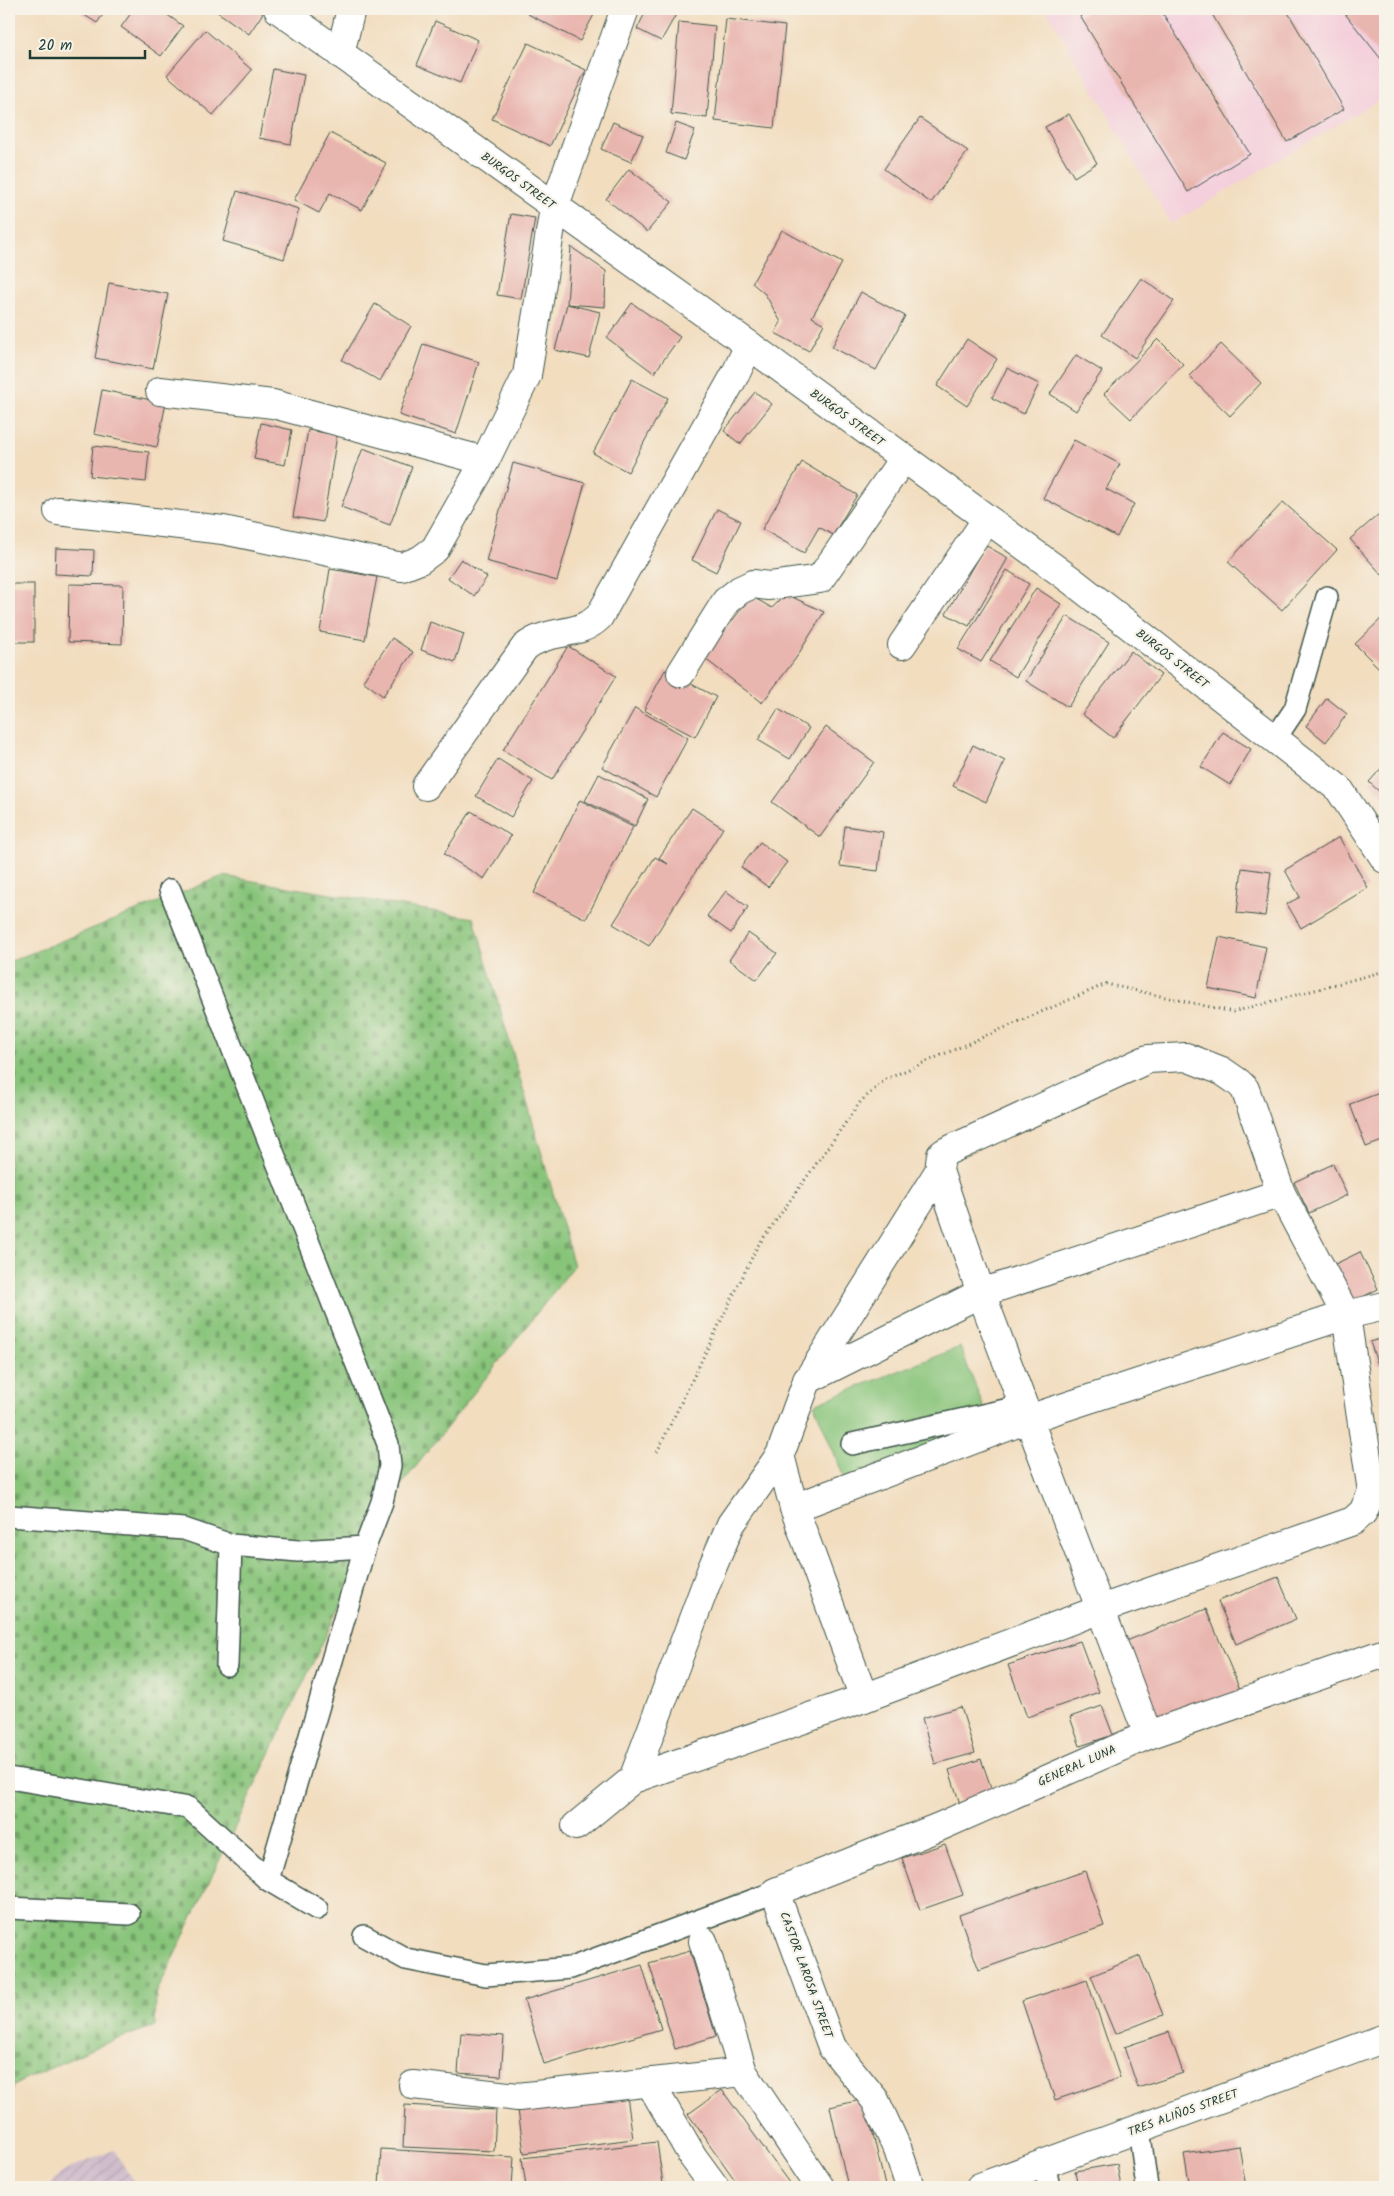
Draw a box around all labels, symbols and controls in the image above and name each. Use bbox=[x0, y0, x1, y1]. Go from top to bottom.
scale bar bbox=[30, 28, 145, 60]
text: 20 m bbox=[38, 34, 72, 58]
street label: BURGOS STREET bbox=[477, 147, 560, 215]
street label: BURGOS STREET bbox=[806, 384, 889, 452]
street label: BURGOS STREET bbox=[1131, 624, 1214, 695]
street label: GENERAL LUNA bbox=[1035, 1740, 1119, 1792]
street label: CASTOR LAROSA STREET bbox=[774, 1909, 838, 2042]
street label: TRES ALIÑOS STREET bbox=[1125, 2084, 1242, 2142]

